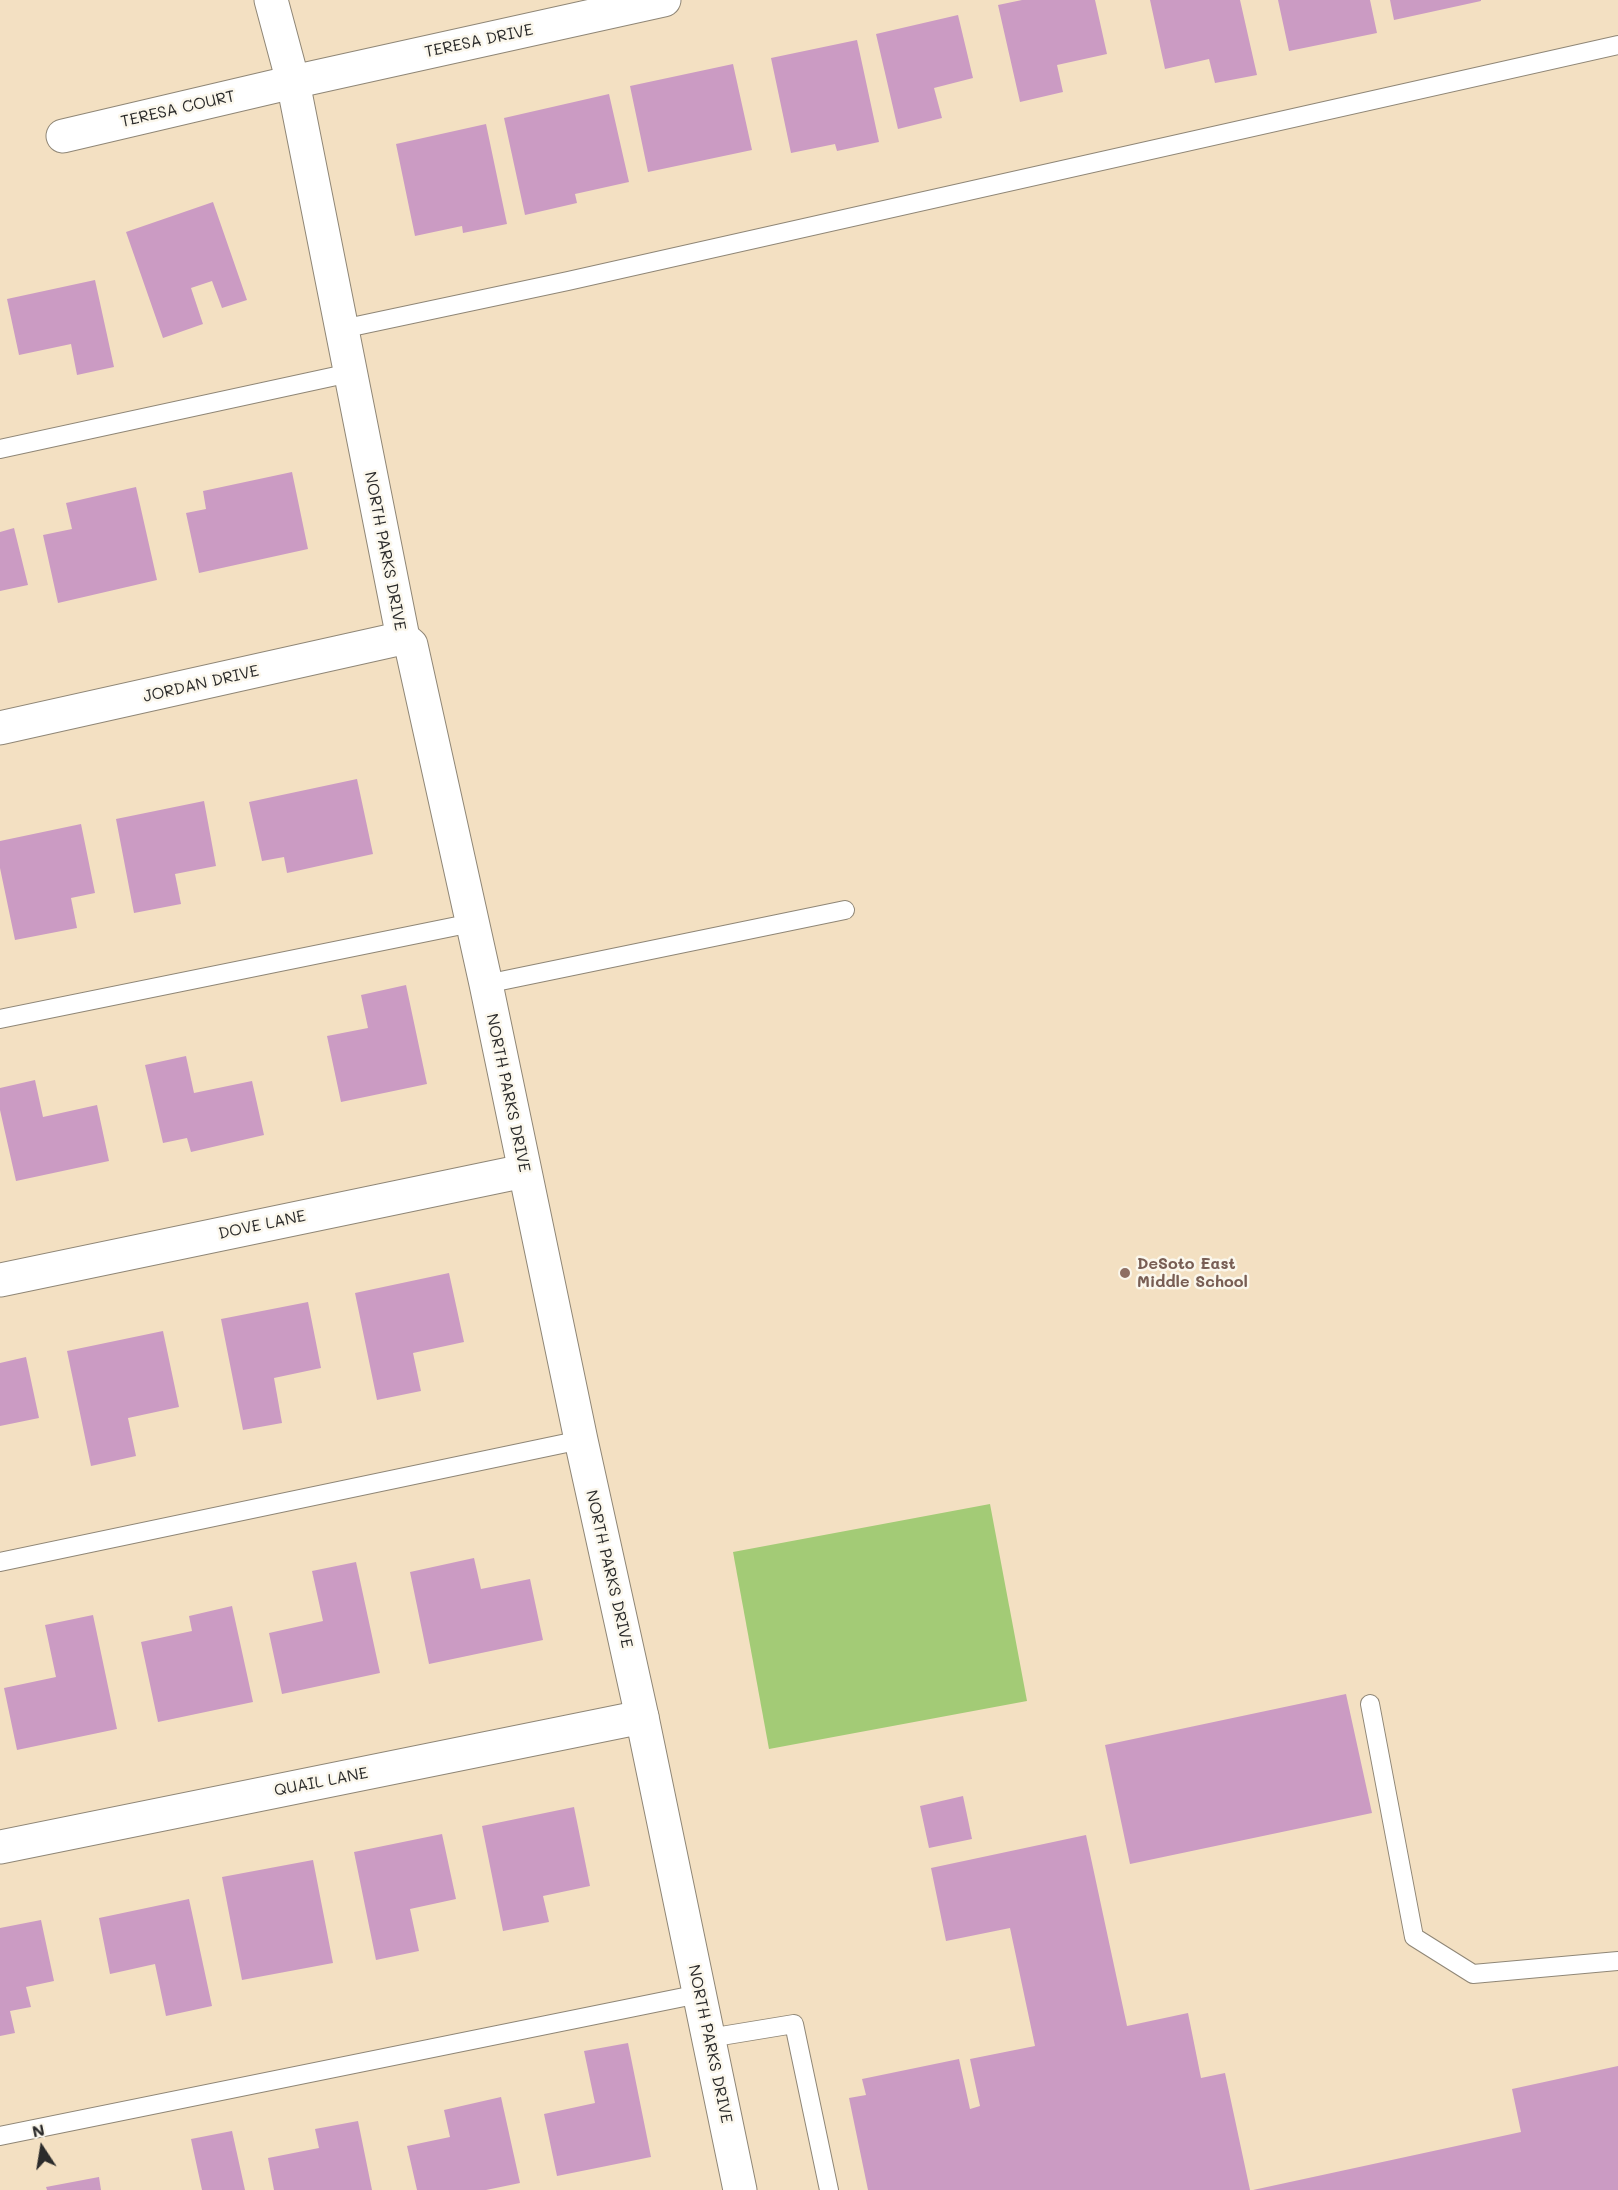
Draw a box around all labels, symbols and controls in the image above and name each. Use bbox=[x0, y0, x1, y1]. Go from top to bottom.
street label: TERESA DRIVE bbox=[423, 20, 535, 62]
street label: TERESA COURT bbox=[119, 87, 237, 131]
street label: NORTH PARKS DRIVE bbox=[360, 470, 410, 632]
street label: JORDAN DRIVE bbox=[141, 661, 261, 707]
street label: NORTH PARKS DRIVE bbox=[482, 1012, 534, 1174]
street label: DOVE LANE bbox=[217, 1206, 307, 1244]
place label: DeSoto East Middle School bbox=[1137, 1254, 1248, 1292]
marker: DeSoto East Middle School bbox=[1118, 1266, 1132, 1280]
street label: NORTH PARKS DRIVE bbox=[581, 1488, 637, 1650]
street label: QUAIL LANE bbox=[272, 1763, 370, 1801]
street label: NORTH PARKS DRIVE bbox=[684, 1963, 736, 2125]
north arrow bbox=[12, 2118, 72, 2178]
text: N bbox=[30, 2118, 46, 2141]

